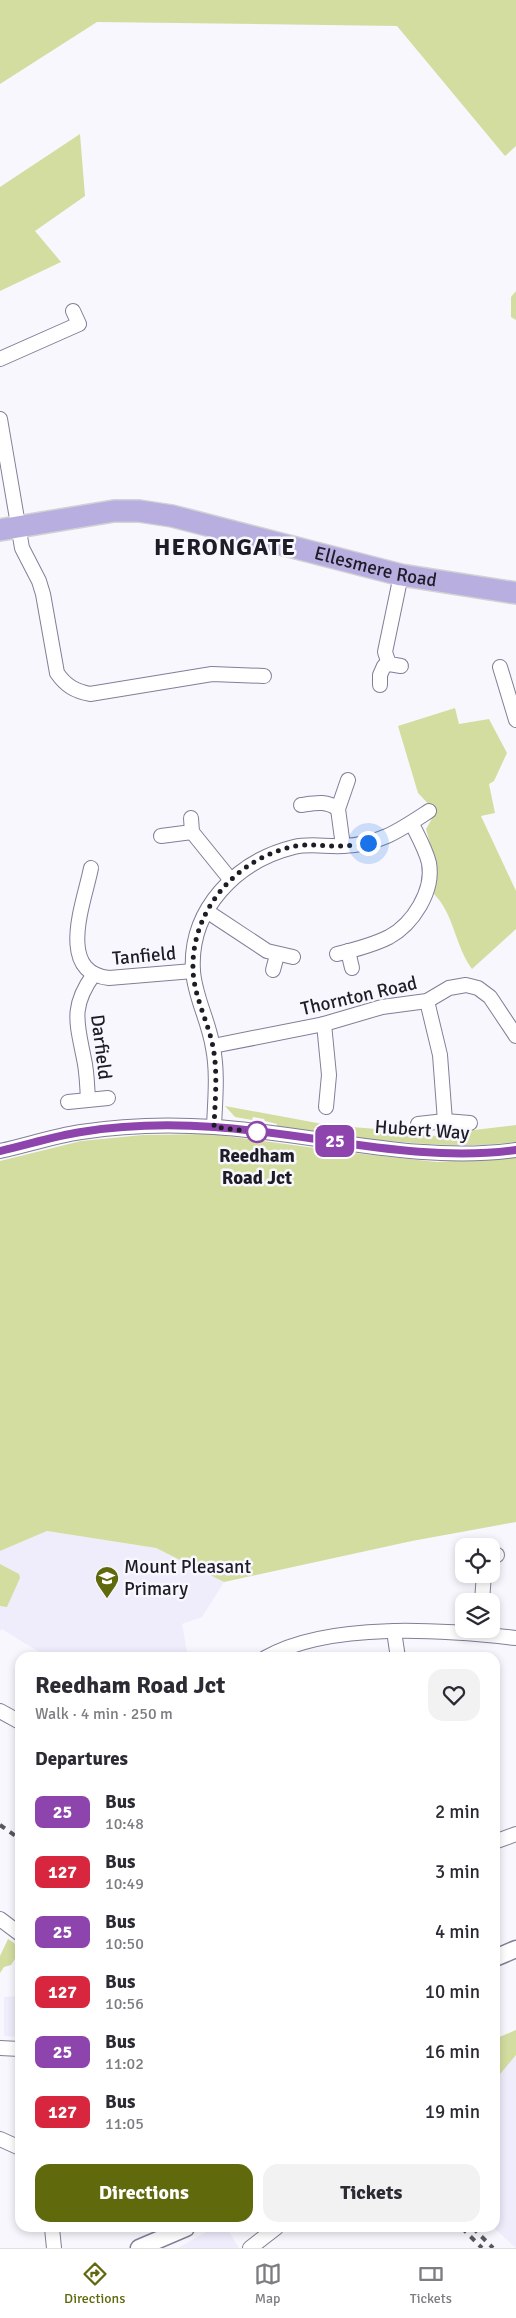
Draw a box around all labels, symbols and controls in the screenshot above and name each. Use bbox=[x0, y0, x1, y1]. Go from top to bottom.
district label: HERONGATE bbox=[154, 532, 296, 562]
street label: Ellesmere Road bbox=[312, 541, 439, 592]
your location bbox=[356, 831, 381, 856]
street label: Tanfield bbox=[111, 941, 177, 971]
street label: Thornton Road bbox=[299, 971, 419, 1021]
street label: Darfield bbox=[85, 1013, 117, 1081]
street label: Hubert Way bbox=[374, 1115, 470, 1145]
marker: Reedham Road Jct bbox=[246, 1121, 268, 1143]
line badge: 25 bbox=[312, 1125, 358, 1157]
text: 25 bbox=[325, 1130, 345, 1152]
place label: Reedham Road Jct bbox=[219, 1144, 295, 1190]
map controls bbox=[455, 1538, 500, 1638]
button: locate bbox=[455, 1538, 500, 1583]
place label: Mount Pleasant Primary bbox=[124, 1555, 251, 1601]
school or university icon: Mount Pleasant Primary bbox=[94, 1565, 120, 1599]
button: layers bbox=[455, 1593, 500, 1638]
button: heart bbox=[428, 1669, 480, 1721]
text: Reedham Road Jct bbox=[35, 1670, 225, 1700]
text: Walk · 4 min · 250 m bbox=[35, 1704, 173, 1724]
text: Departures bbox=[35, 1747, 128, 1771]
text: Bus bbox=[105, 1790, 136, 1814]
text: 2 min bbox=[435, 1800, 480, 1824]
text: 25 bbox=[53, 1801, 72, 1823]
text: 10:48 bbox=[105, 1814, 144, 1834]
text: Bus bbox=[105, 1850, 136, 1874]
text: 3 min bbox=[435, 1860, 480, 1884]
text: 127 bbox=[48, 1861, 77, 1883]
text: 10:49 bbox=[105, 1874, 144, 1894]
text: Bus bbox=[105, 1910, 136, 1934]
text: 4 min bbox=[435, 1920, 480, 1944]
text: 25 bbox=[53, 1921, 72, 1943]
text: 10:50 bbox=[105, 1934, 144, 1954]
text: Bus bbox=[105, 1970, 136, 1994]
text: 10 min bbox=[425, 1980, 480, 2004]
text: 127 bbox=[48, 1981, 77, 2003]
text: 10:56 bbox=[105, 1994, 144, 2014]
text: Bus bbox=[105, 2030, 136, 2054]
text: 16 min bbox=[425, 2040, 480, 2064]
text: 25 bbox=[53, 2041, 72, 2063]
text: 11:02 bbox=[105, 2054, 144, 2074]
text: Bus bbox=[105, 2090, 136, 2114]
text: 19 min bbox=[425, 2100, 480, 2124]
text: 127 bbox=[48, 2101, 77, 2123]
text: 11:05 bbox=[105, 2114, 144, 2134]
button: Directions bbox=[35, 2164, 253, 2222]
button: Tickets bbox=[263, 2164, 480, 2222]
tab: Directions bbox=[64, 2260, 125, 2307]
tab: Map bbox=[254, 2260, 282, 2307]
tab: Tickets bbox=[410, 2260, 452, 2307]

